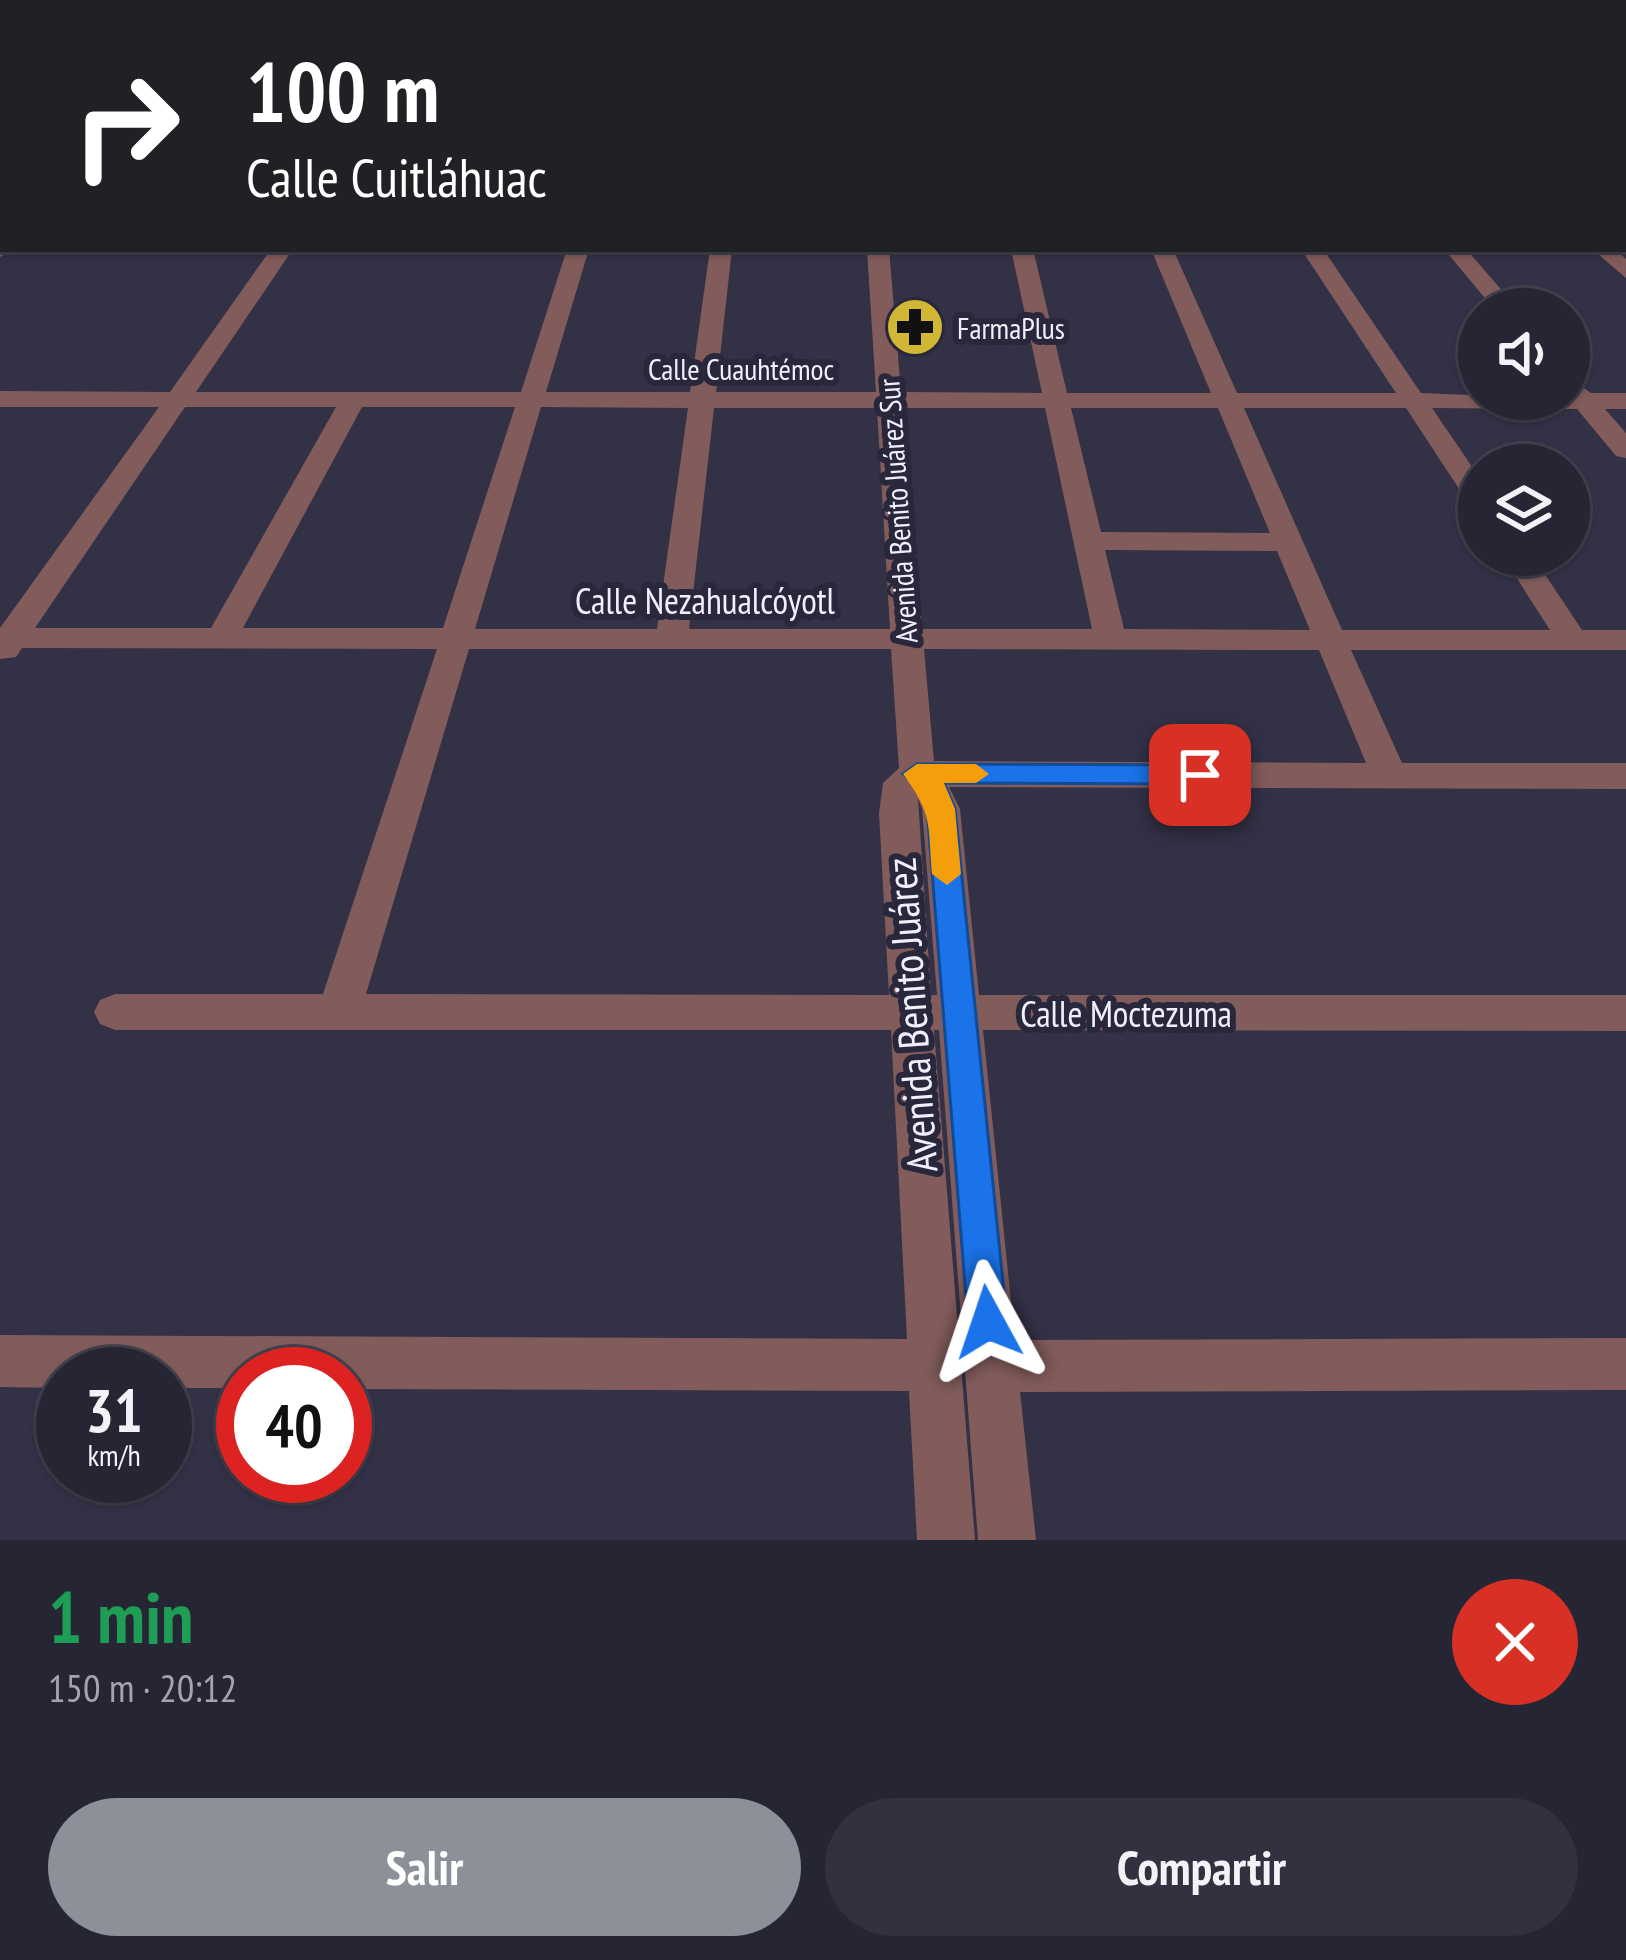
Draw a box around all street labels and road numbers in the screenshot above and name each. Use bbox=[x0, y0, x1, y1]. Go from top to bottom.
street label: Calle Cuauhtémoc bbox=[648, 349, 834, 388]
street label: Avenida Benito Juárez Sur bbox=[868, 377, 926, 645]
street label: Calle Nezahualcóyotl bbox=[575, 577, 836, 624]
street label: Avenida Benito Juárez bbox=[873, 856, 949, 1174]
street label: Calle Moctezuma bbox=[1020, 990, 1232, 1037]

